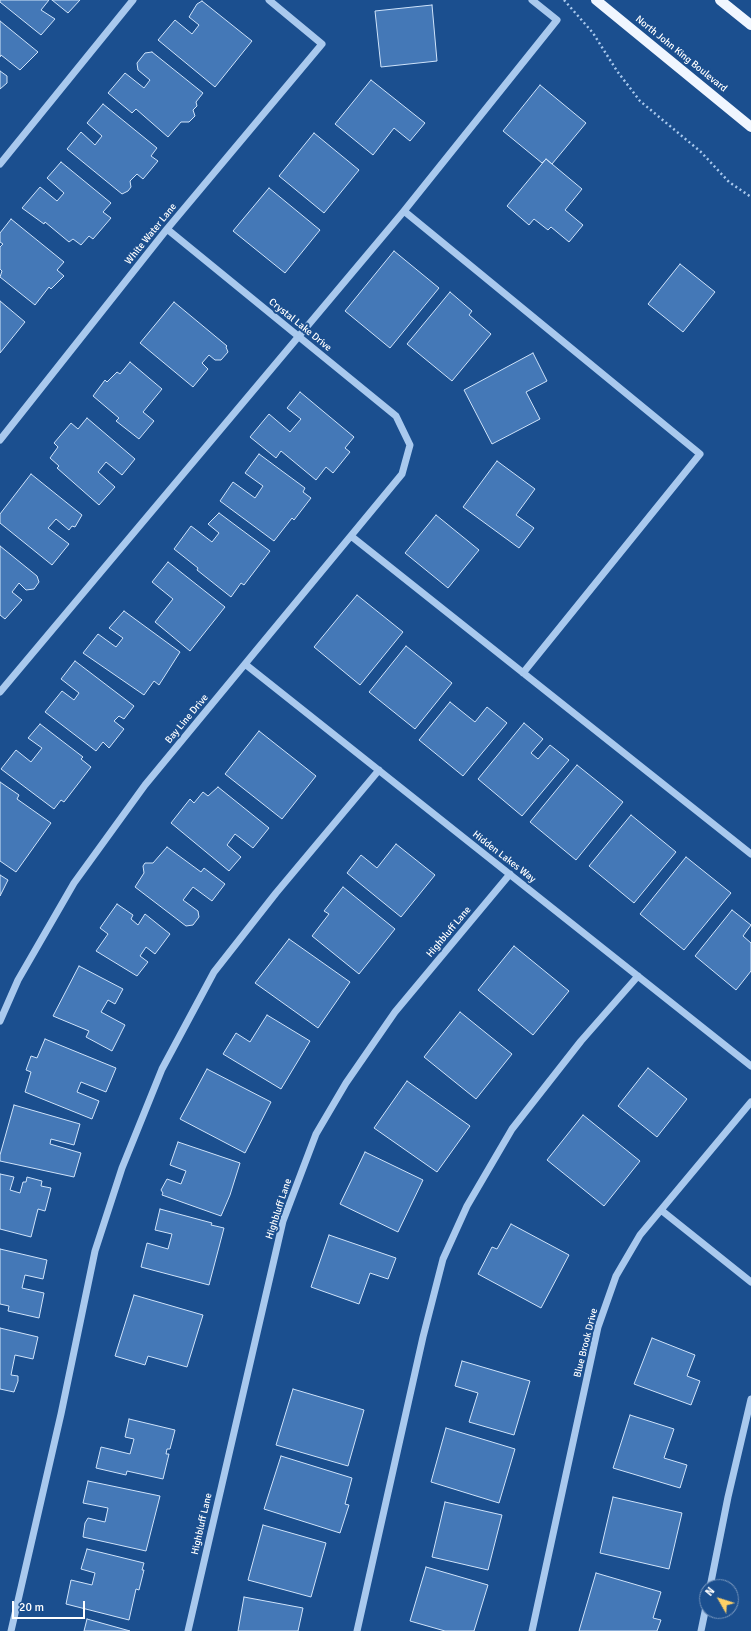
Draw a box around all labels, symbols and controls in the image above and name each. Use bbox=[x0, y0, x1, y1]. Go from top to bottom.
street label: North John King Boulevard bbox=[633, 13, 729, 95]
street label: White Water Lane bbox=[123, 201, 179, 267]
street label: Crystal Lake Drive bbox=[266, 296, 334, 354]
street label: Bay Line Drive bbox=[163, 692, 211, 746]
street label: Hidden Lakes Way bbox=[470, 829, 538, 885]
street label: Highbluff Lane bbox=[424, 904, 474, 960]
street label: Highbluff Lane bbox=[264, 1177, 294, 1241]
street label: Blue Brook Drive bbox=[572, 1307, 600, 1379]
street label: Highbluff Lane bbox=[189, 1492, 215, 1556]
north arrow bbox=[699, 1579, 739, 1619]
text: N bbox=[703, 1585, 718, 1599]
scale bar bbox=[14, 1593, 87, 1619]
text: 20 m bbox=[19, 1600, 44, 1615]

